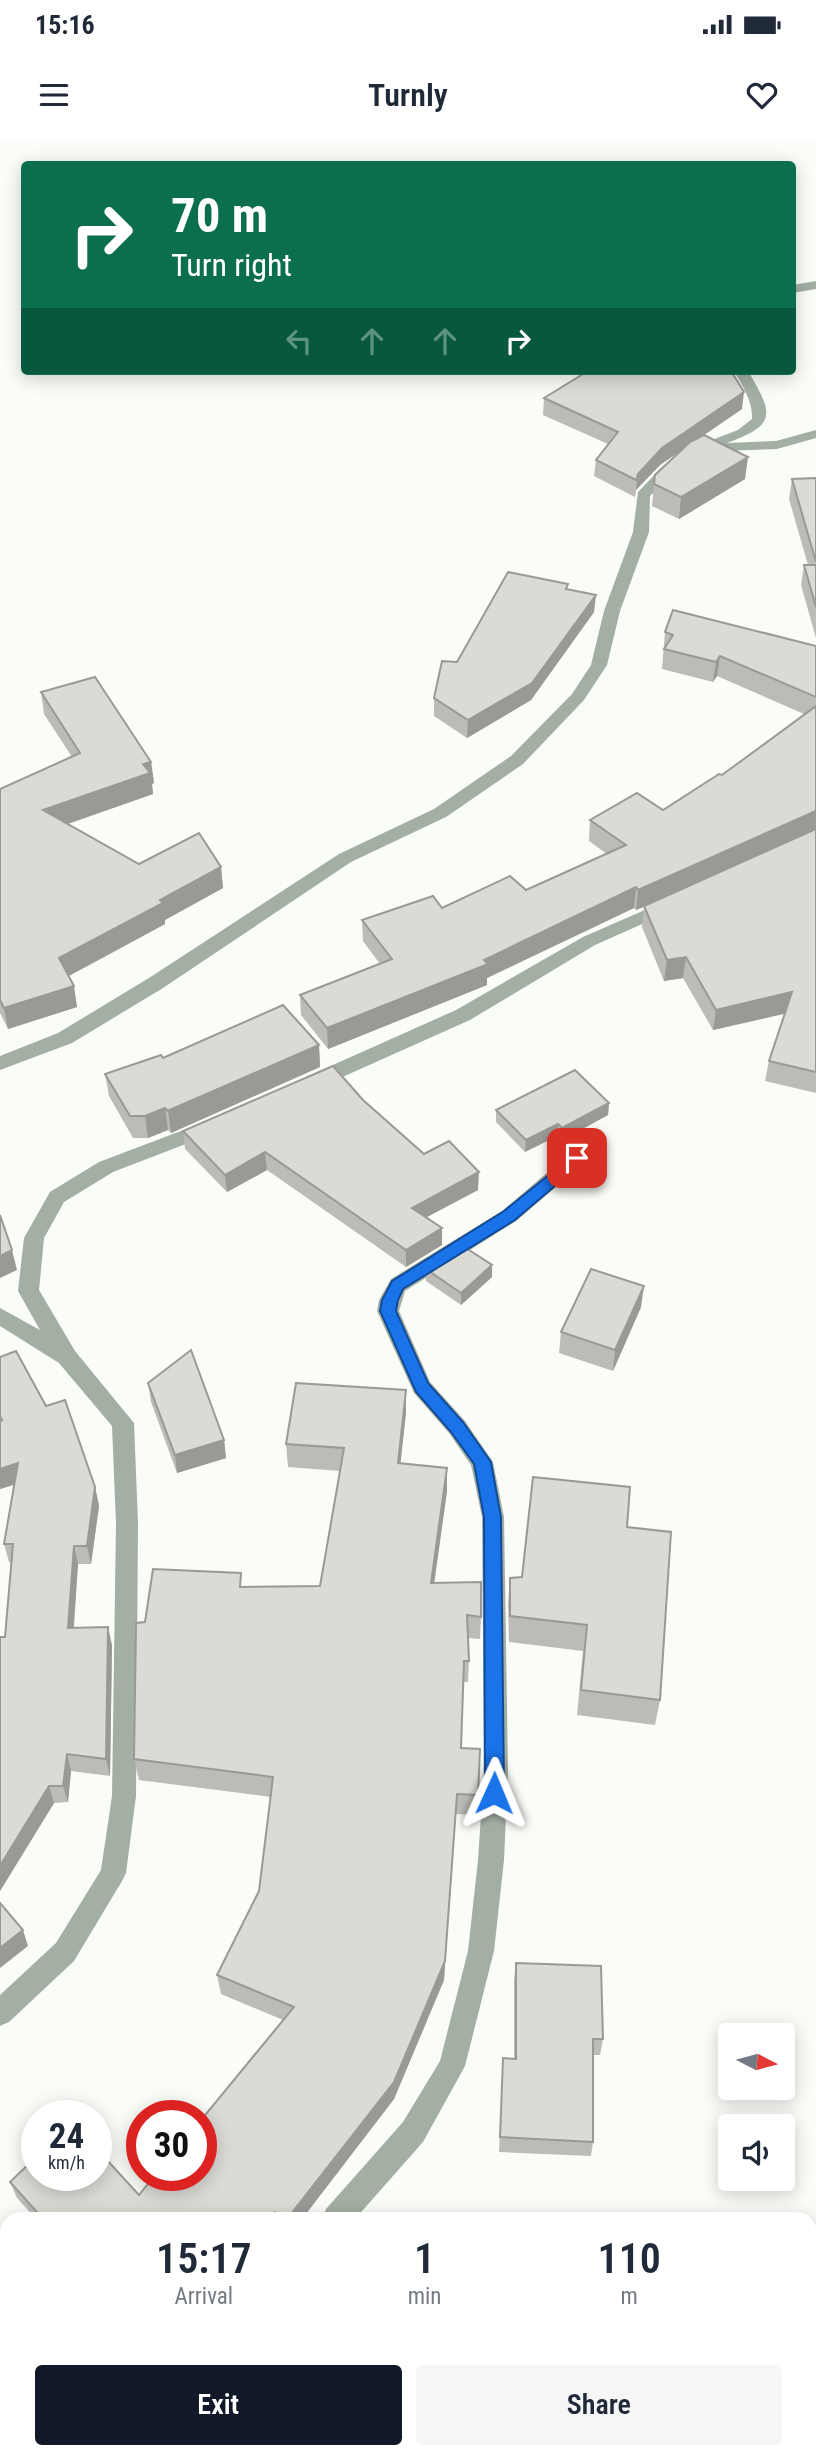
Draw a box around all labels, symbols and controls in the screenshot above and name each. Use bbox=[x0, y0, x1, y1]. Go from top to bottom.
text: 15:16 bbox=[35, 10, 95, 40]
icon: menu bbox=[35, 76, 73, 114]
text: Turnly bbox=[368, 76, 448, 114]
icon: heart bbox=[743, 76, 781, 114]
text: 70 m bbox=[171, 187, 268, 244]
icon: right bbox=[56, 189, 147, 280]
text: Turn right bbox=[171, 246, 292, 284]
icon: left bbox=[280, 322, 318, 360]
icon: ahead bbox=[353, 322, 391, 360]
icon: ahead bbox=[426, 322, 464, 360]
icon: right bbox=[499, 322, 537, 360]
pin bbox=[547, 1128, 607, 1188]
icon: arrive bbox=[558, 1139, 596, 1177]
position arrow bbox=[457, 1756, 531, 1830]
north arrow bbox=[718, 2023, 794, 2100]
map controls bbox=[718, 2023, 795, 2191]
speed limit sign: 30 bbox=[126, 2100, 217, 2191]
button: sound bbox=[718, 2114, 795, 2191]
text: 24 bbox=[49, 2116, 84, 2157]
text: km/h bbox=[48, 2152, 85, 2173]
text: 15:17 bbox=[156, 2234, 252, 2283]
text: 1 bbox=[414, 2234, 435, 2283]
text: 110 bbox=[598, 2234, 661, 2283]
text: Arrival bbox=[175, 2283, 233, 2310]
text: min bbox=[408, 2283, 441, 2310]
text: m bbox=[621, 2283, 638, 2310]
button: Exit bbox=[35, 2365, 402, 2445]
button: Share bbox=[416, 2365, 782, 2445]

